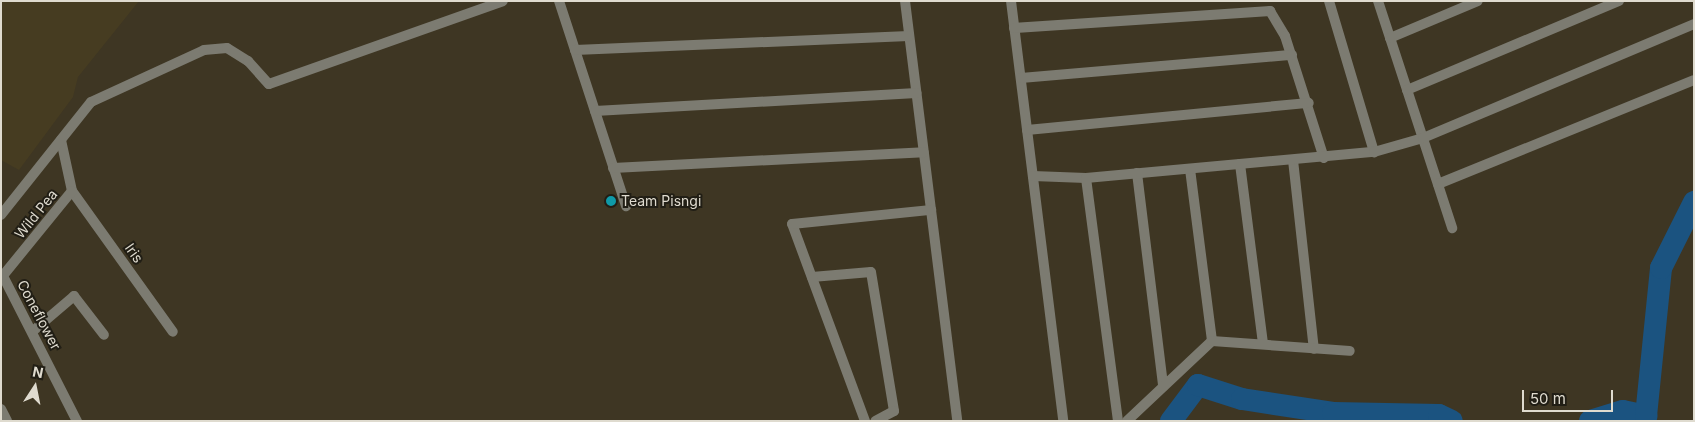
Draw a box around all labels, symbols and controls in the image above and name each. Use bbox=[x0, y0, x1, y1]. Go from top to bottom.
street label: Wild Pea bbox=[11, 186, 61, 242]
place label: Team Pisngi bbox=[621, 193, 701, 209]
marker: Team Pisngi bbox=[605, 195, 617, 207]
street label: Iris bbox=[121, 240, 147, 266]
street label: Coneflower bbox=[14, 277, 64, 353]
north arrow bbox=[10, 362, 60, 412]
text: N bbox=[31, 362, 45, 381]
scale bar bbox=[1525, 380, 1616, 412]
text: 50 m bbox=[1530, 389, 1566, 408]

